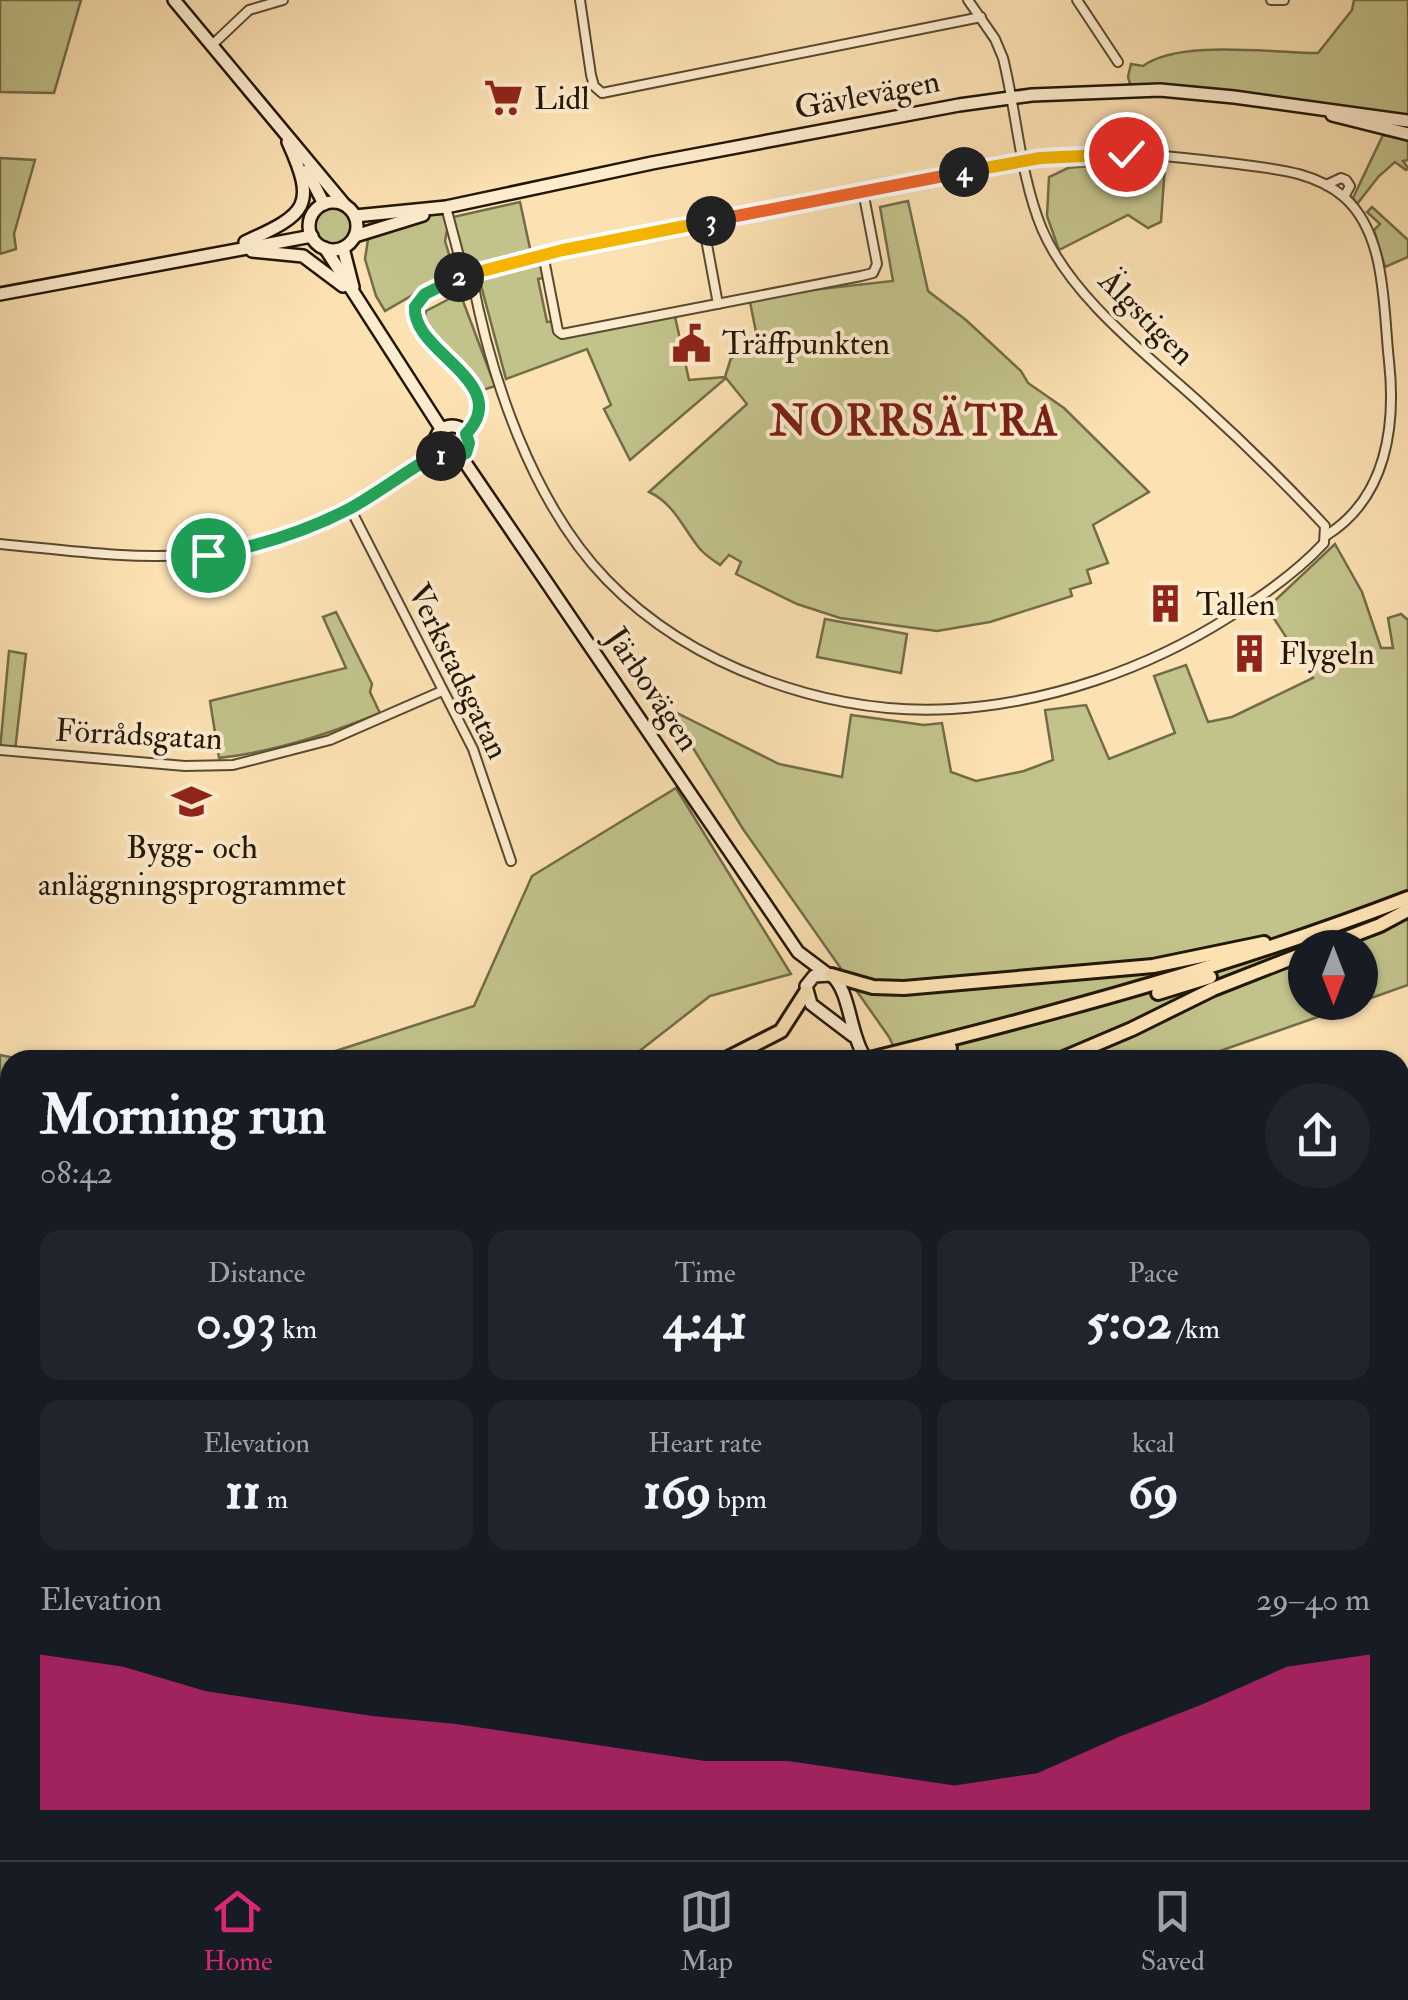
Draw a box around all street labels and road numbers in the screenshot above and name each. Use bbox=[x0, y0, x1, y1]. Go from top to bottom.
street label: Gävlevägen bbox=[791, 61, 943, 129]
street label: Älgstigen bbox=[1089, 261, 1203, 374]
street label: Verkstadsgatan bbox=[398, 577, 518, 766]
street label: Järbovägen bbox=[596, 619, 708, 759]
street label: Förrådsgatan bbox=[54, 711, 224, 759]

